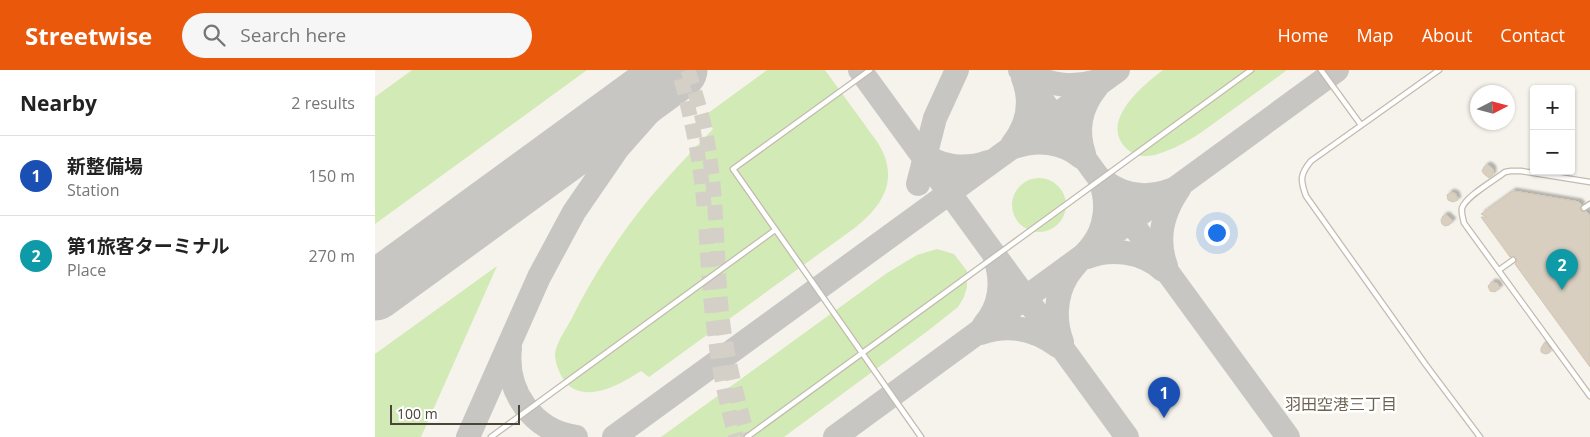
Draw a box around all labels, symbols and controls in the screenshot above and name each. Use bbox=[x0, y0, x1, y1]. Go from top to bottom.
search box bbox=[182, 13, 532, 58]
text: Streetwise bbox=[25, 19, 152, 52]
icon: search bbox=[200, 21, 228, 49]
text: Search here bbox=[240, 22, 346, 48]
text: Home bbox=[1278, 23, 1328, 47]
text: Map bbox=[1356, 23, 1394, 47]
text: About bbox=[1422, 23, 1472, 47]
text: Contact bbox=[1500, 23, 1565, 47]
north arrow bbox=[1470, 85, 1515, 130]
map controls bbox=[1530, 85, 1575, 175]
button: + bbox=[1530, 85, 1575, 130]
text: Nearby bbox=[20, 89, 97, 117]
text: 2 results bbox=[291, 92, 355, 114]
button: − bbox=[1530, 130, 1575, 175]
text: 新整備場 bbox=[67, 153, 143, 179]
text: 1 bbox=[31, 165, 41, 187]
text: 150 m bbox=[309, 165, 355, 187]
text: Station bbox=[67, 179, 120, 201]
your location bbox=[1204, 220, 1230, 246]
text: 第1旅客ターミナル bbox=[67, 233, 230, 259]
text: 2 bbox=[31, 245, 41, 267]
text: 270 m bbox=[309, 245, 355, 267]
pin: 2 bbox=[1546, 249, 1578, 290]
text: Place bbox=[67, 259, 106, 281]
pin: 1 bbox=[1148, 377, 1180, 418]
district label: 羽田空港三丁目 bbox=[1285, 393, 1397, 415]
scale bar bbox=[390, 402, 520, 425]
text: 100 m bbox=[397, 404, 438, 423]

